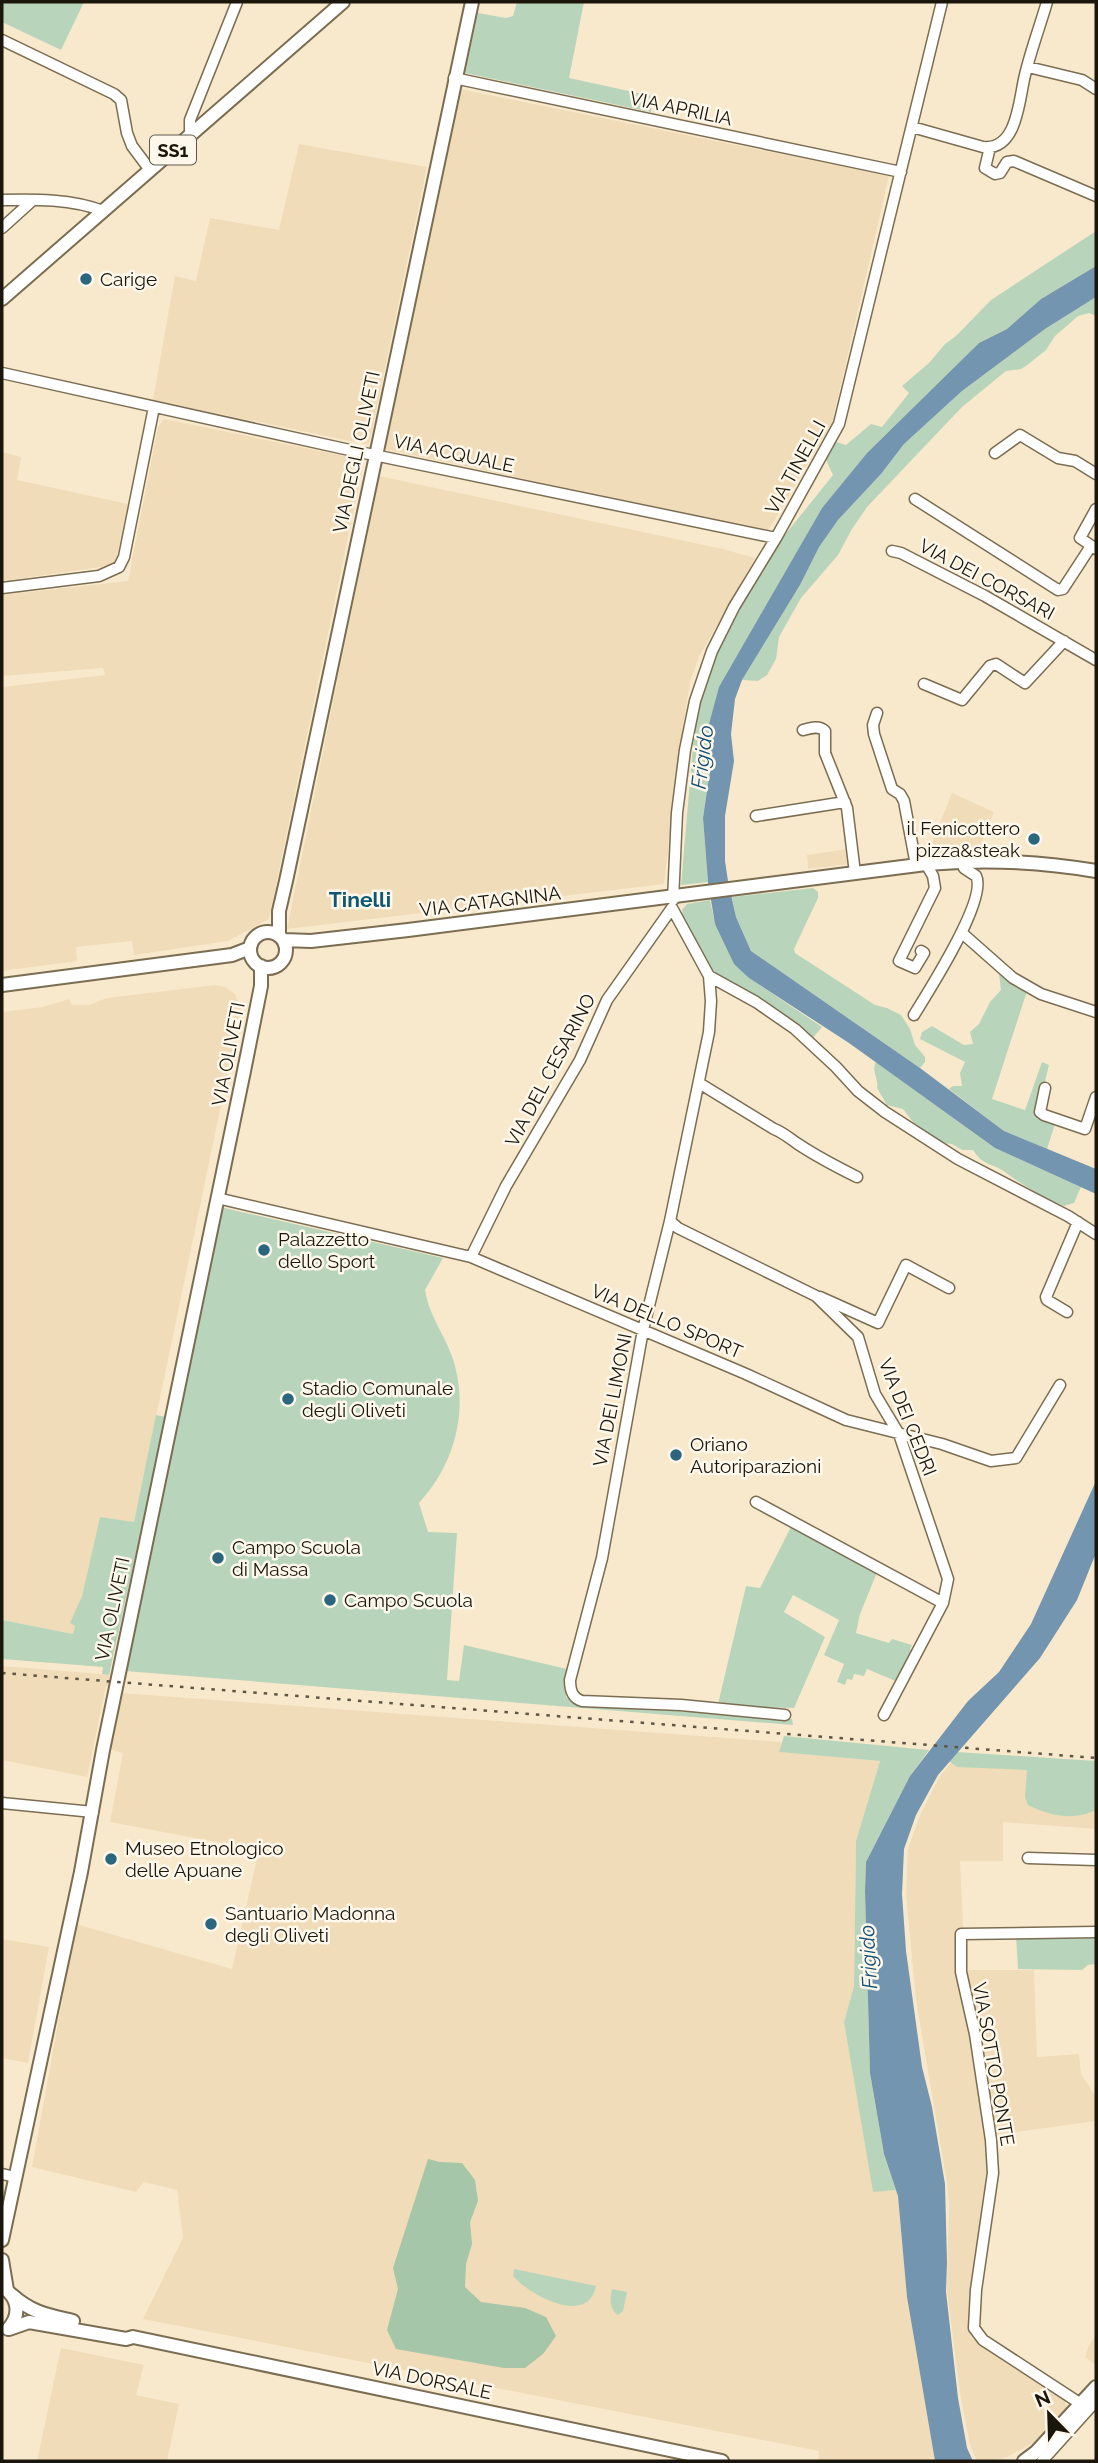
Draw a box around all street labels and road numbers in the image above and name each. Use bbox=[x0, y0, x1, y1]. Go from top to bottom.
street label: VIA APRILIA bbox=[628, 86, 735, 130]
road number: SS1 bbox=[150, 135, 196, 164]
street label: VIA DEGLI OLIVETI bbox=[328, 369, 384, 535]
street label: VIA TINELLI bbox=[760, 416, 830, 518]
street label: VIA ACQUALE bbox=[392, 429, 516, 477]
street label: VIA DEI CORSARI bbox=[916, 534, 1058, 624]
street label: VIA CATAGNINA bbox=[418, 881, 562, 921]
street label: VIA DEL CESARINO bbox=[500, 990, 600, 1150]
street label: VIA OLIVETI bbox=[207, 1000, 249, 1108]
street label: VIA DELLO SPORT bbox=[588, 1279, 746, 1363]
street label: VIA DEI LIMONI bbox=[588, 1331, 636, 1469]
street label: VIA DEI CEDRI bbox=[874, 1355, 942, 1479]
street label: VIA OLIVETI bbox=[90, 1555, 134, 1663]
street label: VIA SOTTO PONTE bbox=[969, 1980, 1019, 2148]
street label: VIA DORSALE bbox=[370, 2357, 494, 2403]

